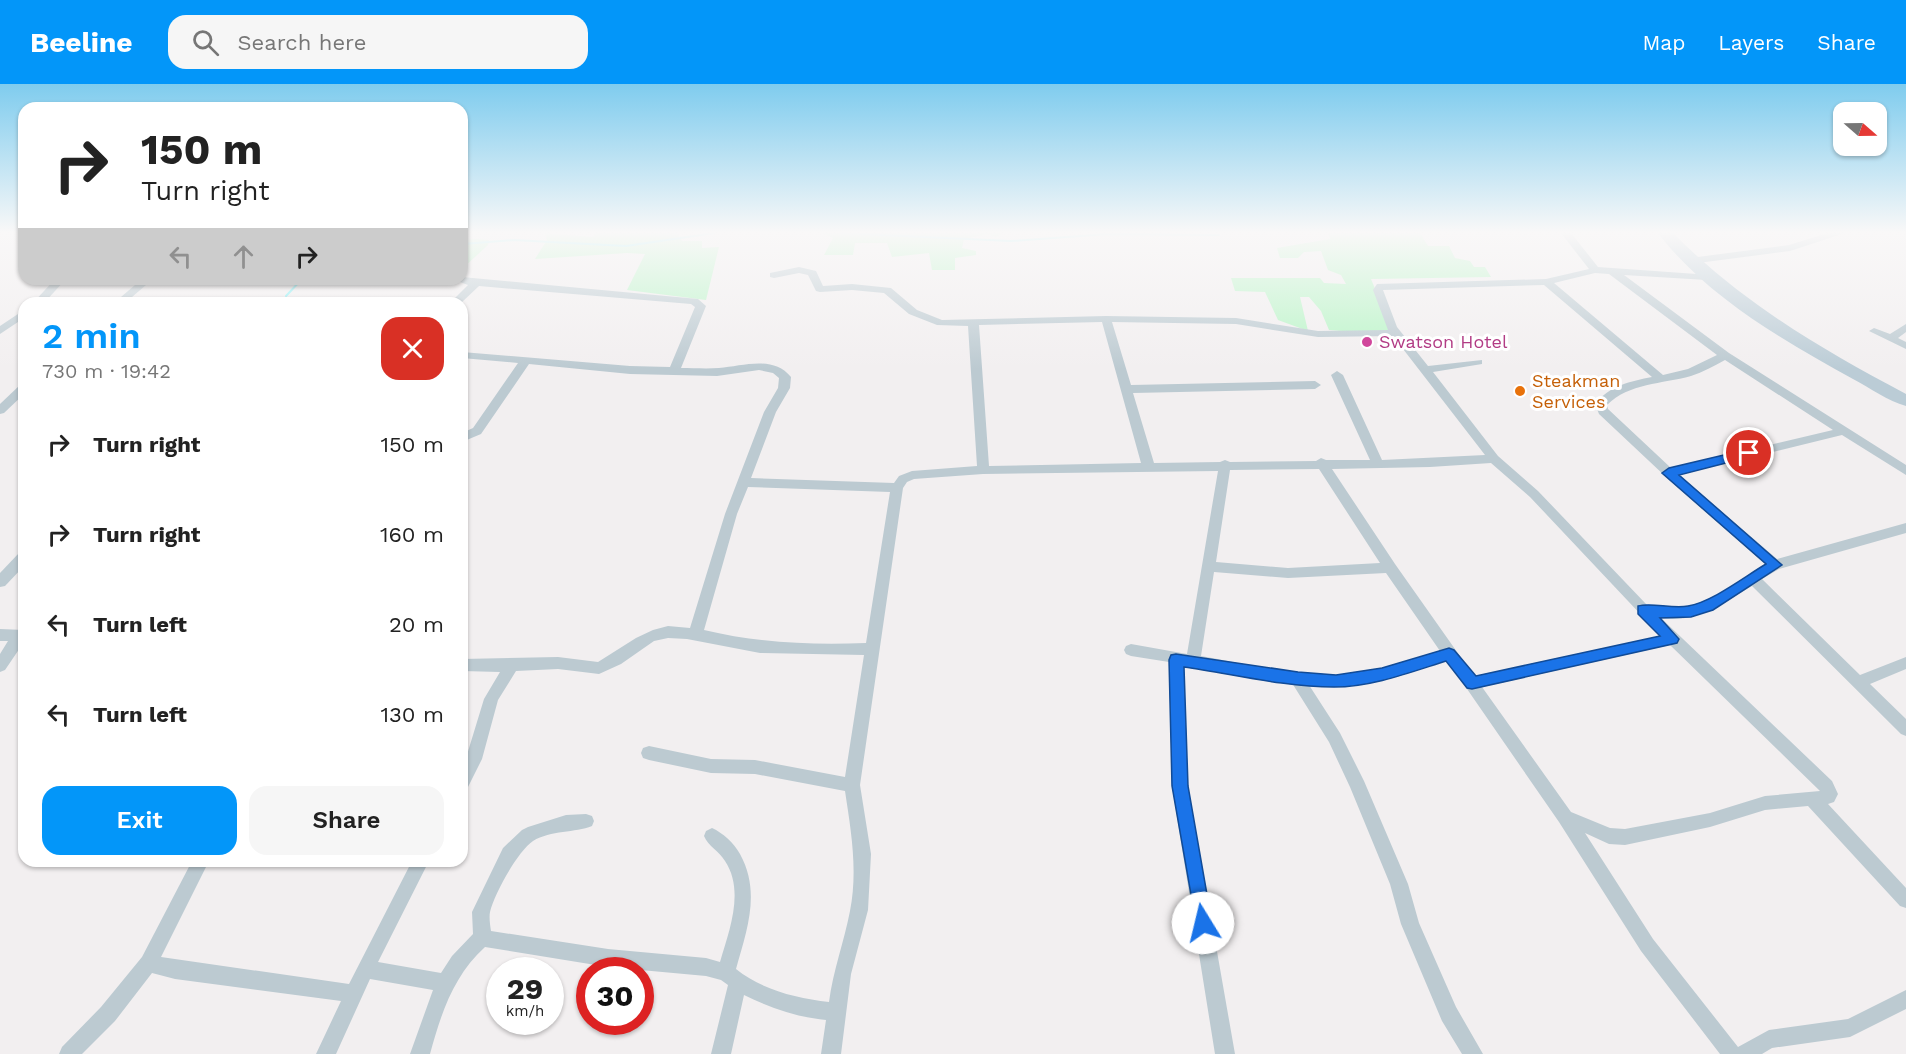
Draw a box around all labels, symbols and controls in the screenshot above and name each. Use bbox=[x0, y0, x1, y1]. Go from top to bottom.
search box bbox=[168, 15, 588, 69]
text: Beeline bbox=[30, 26, 132, 59]
icon: search bbox=[189, 26, 222, 59]
text: Search here bbox=[237, 30, 366, 55]
text: Map bbox=[1642, 30, 1685, 55]
text: Layers bbox=[1718, 30, 1784, 55]
text: Share bbox=[1817, 30, 1876, 55]
north arrow bbox=[1833, 102, 1887, 156]
map controls bbox=[1833, 102, 1887, 156]
text: 150 m bbox=[141, 125, 262, 174]
icon: right bbox=[42, 126, 120, 204]
text: Turn right bbox=[141, 175, 270, 207]
icon: left bbox=[164, 240, 197, 273]
icon: ahead bbox=[227, 240, 260, 273]
icon: right bbox=[290, 240, 323, 273]
text: 2 min bbox=[42, 315, 141, 357]
button: close bbox=[381, 317, 444, 380]
place label: Swatson Hotel bbox=[1379, 331, 1508, 352]
marker: Swatson Hotel bbox=[1360, 335, 1374, 349]
text: 730 m · 19:42 bbox=[42, 359, 171, 383]
place label: Steakman Services bbox=[1532, 370, 1620, 412]
marker: Steakman Services bbox=[1513, 384, 1527, 398]
pin bbox=[1723, 427, 1774, 478]
icon: right bbox=[42, 428, 75, 461]
text: Turn right bbox=[93, 432, 200, 457]
text: 150 m bbox=[380, 432, 444, 457]
icon: arrive bbox=[1732, 436, 1765, 469]
icon: right bbox=[42, 518, 75, 551]
text: Turn right bbox=[93, 522, 200, 547]
text: 160 m bbox=[380, 522, 444, 547]
icon: left bbox=[42, 608, 75, 641]
text: Turn left bbox=[93, 612, 187, 637]
text: 20 m bbox=[389, 612, 444, 637]
icon: left bbox=[42, 698, 75, 731]
text: Turn left bbox=[93, 702, 187, 727]
text: 130 m bbox=[380, 702, 444, 727]
button: Exit bbox=[42, 786, 237, 855]
button: Share bbox=[249, 786, 444, 855]
position arrow bbox=[1171, 891, 1235, 955]
speed limit sign: 30 bbox=[576, 957, 654, 1035]
text: 29 bbox=[507, 971, 543, 1006]
text: km/h bbox=[506, 1002, 544, 1020]

